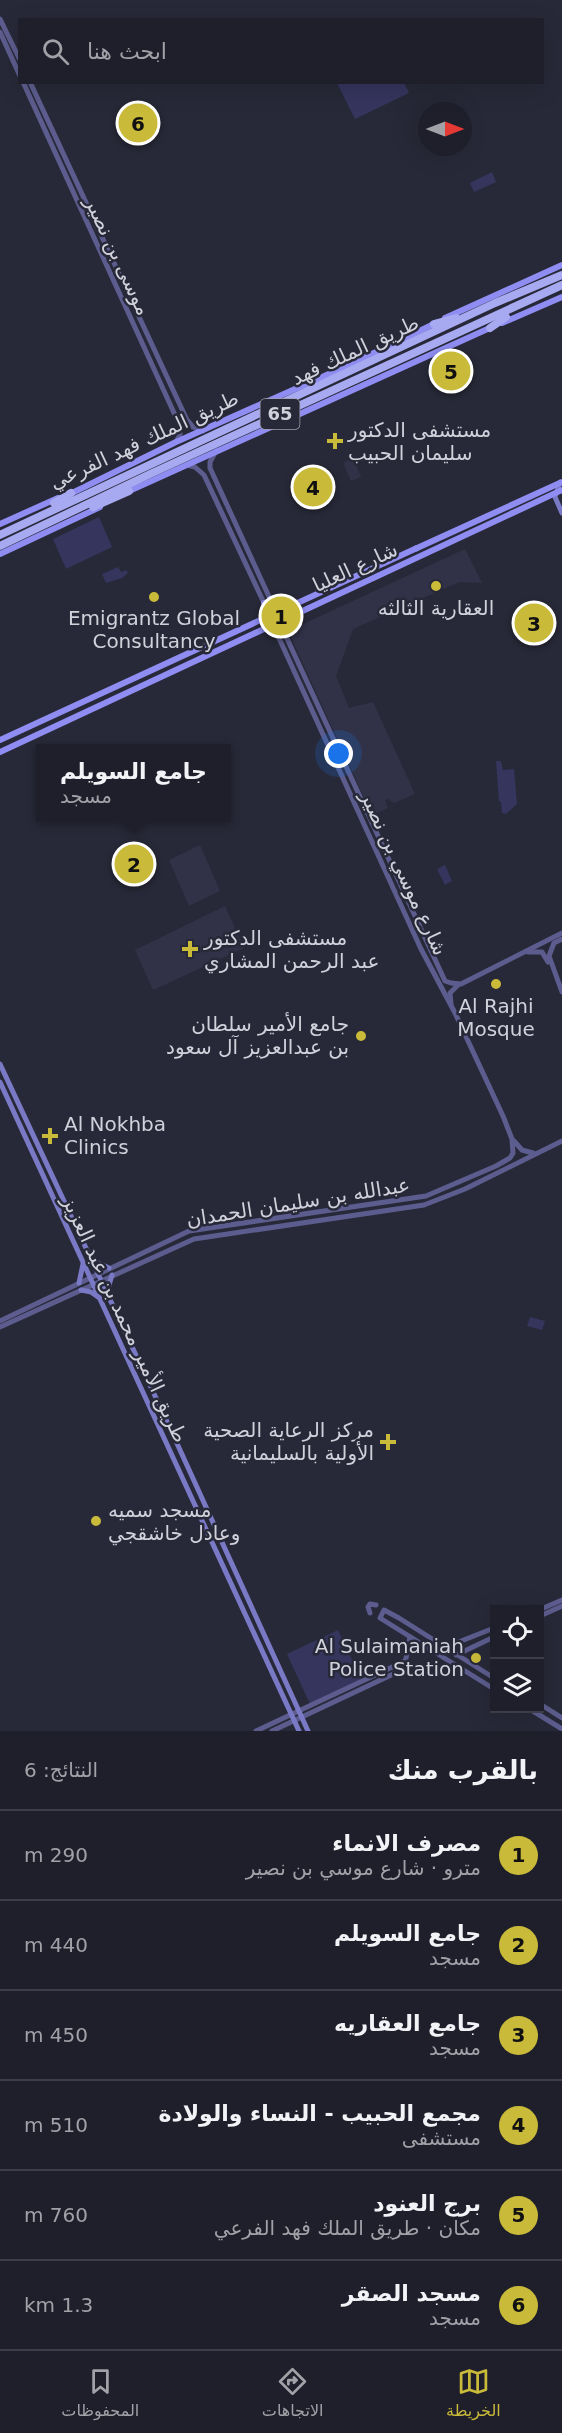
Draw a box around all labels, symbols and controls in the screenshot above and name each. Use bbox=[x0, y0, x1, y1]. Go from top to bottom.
search box bbox=[18, 18, 544, 84]
icon: search bbox=[39, 35, 72, 68]
text: ابحث هنا bbox=[87, 39, 167, 64]
pin: 6 bbox=[118, 100, 158, 146]
north arrow bbox=[418, 102, 472, 156]
street label: موسى بن نصير bbox=[80, 192, 156, 319]
street label: طريق الملك فهد bbox=[287, 310, 423, 390]
pin: 5 bbox=[432, 348, 470, 394]
street label: طريق الملك فهد الفرعي bbox=[46, 386, 243, 495]
road number: 65 bbox=[260, 399, 300, 429]
place label: مستشفى الدكتور سليمان الحبيب bbox=[347, 418, 491, 465]
marker: مستشفى الدكتور سليمان الحبيب bbox=[326, 432, 344, 450]
pin: 4 bbox=[294, 464, 332, 510]
street label: شارع العليا bbox=[309, 537, 401, 597]
marker: العقارية الثالثه bbox=[429, 579, 443, 593]
marker: Emigrantz Global Consultancy bbox=[147, 590, 161, 604]
pin: 1 bbox=[262, 594, 300, 638]
place label: العقارية الثالثه bbox=[378, 596, 494, 620]
pin: 3 bbox=[514, 600, 554, 646]
place label: Emigrantz Global Consultancy bbox=[68, 606, 240, 653]
your location bbox=[324, 739, 353, 768]
popup bbox=[36, 744, 231, 822]
text: جامع السويلم bbox=[60, 759, 207, 784]
text: مسجد bbox=[60, 784, 112, 808]
street label: شارع موسي بن نصير bbox=[354, 786, 453, 960]
pin: 2 bbox=[114, 842, 154, 886]
place label: مستشفى الدكتور عبد الرحمن المشاري bbox=[203, 926, 379, 974]
marker: مستشفى الدكتور عبد الرحمن المشاري bbox=[181, 940, 199, 958]
marker: Al Rajhi Mosque bbox=[489, 977, 503, 991]
place label: Al Rajhi Mosque bbox=[457, 994, 535, 1041]
place label: جامع الأمير سلطان بن عبدالعزيز آل سعود bbox=[166, 1012, 349, 1059]
marker: جامع الأمير سلطان بن عبدالعزيز آل سعود bbox=[354, 1029, 368, 1043]
place label: Al Nokhba Clinics bbox=[64, 1112, 166, 1159]
marker: Al Nokhba Clinics bbox=[41, 1127, 59, 1145]
street label: عبدالله بن سليمان الحمدان bbox=[185, 1172, 411, 1232]
street label: طريق الأمير محمد بن عبد العزيز bbox=[57, 1191, 193, 1446]
place label: مركز الرعاية الصحية الأولية بالسليمانية bbox=[203, 1418, 374, 1465]
marker: مركز الرعاية الصحية الأولية بالسليمانية bbox=[379, 1433, 397, 1451]
place label: مسجد سميه وعادل خاشقجي bbox=[108, 1498, 240, 1546]
marker: مسجد سميه وعادل خاشقجي bbox=[89, 1514, 103, 1528]
map controls bbox=[490, 1605, 544, 1713]
button: locate bbox=[490, 1605, 544, 1659]
place label: Al Sulaimaniah Police Station bbox=[315, 1634, 464, 1681]
marker: Al Sulaimaniah Police Station bbox=[469, 1651, 483, 1665]
button: layers bbox=[490, 1659, 544, 1713]
text: بالقرب منك bbox=[388, 1755, 538, 1785]
text: النتائج: 6 bbox=[24, 1758, 98, 1782]
text: مصرف الانماء bbox=[332, 1831, 481, 1856]
text: 290 m bbox=[24, 1843, 88, 1867]
text: 1 bbox=[512, 1843, 525, 1867]
text: مترو · شارع موسي بن نصير bbox=[246, 1856, 481, 1880]
text: جامع السويلم bbox=[334, 1921, 481, 1946]
text: 440 m bbox=[24, 1933, 88, 1957]
text: 2 bbox=[512, 1933, 525, 1957]
text: مسجد bbox=[429, 1946, 481, 1970]
text: جامع العقاريه bbox=[334, 2011, 481, 2036]
text: 450 m bbox=[24, 2023, 88, 2047]
text: 3 bbox=[512, 2023, 525, 2047]
text: مسجد bbox=[429, 2036, 481, 2060]
text: مجمع الحبيب - النساء والولادة bbox=[158, 2101, 481, 2126]
text: 510 m bbox=[24, 2113, 88, 2137]
text: 4 bbox=[512, 2113, 525, 2137]
text: مستشفى bbox=[402, 2126, 481, 2150]
text: برج العنود bbox=[373, 2191, 481, 2216]
text: 760 m bbox=[24, 2203, 88, 2227]
text: 5 bbox=[512, 2203, 525, 2227]
text: مكان · طريق الملك فهد الفرعي bbox=[214, 2216, 481, 2240]
text: مسجد الصقر bbox=[342, 2281, 481, 2306]
text: 1.3 km bbox=[24, 2293, 93, 2317]
text: 6 bbox=[512, 2293, 525, 2317]
text: مسجد bbox=[429, 2306, 481, 2330]
tab: المحفوظات bbox=[61, 2365, 139, 2420]
tab: الاتجاهات bbox=[262, 2365, 323, 2420]
tab: الخريطة bbox=[446, 2365, 501, 2420]

